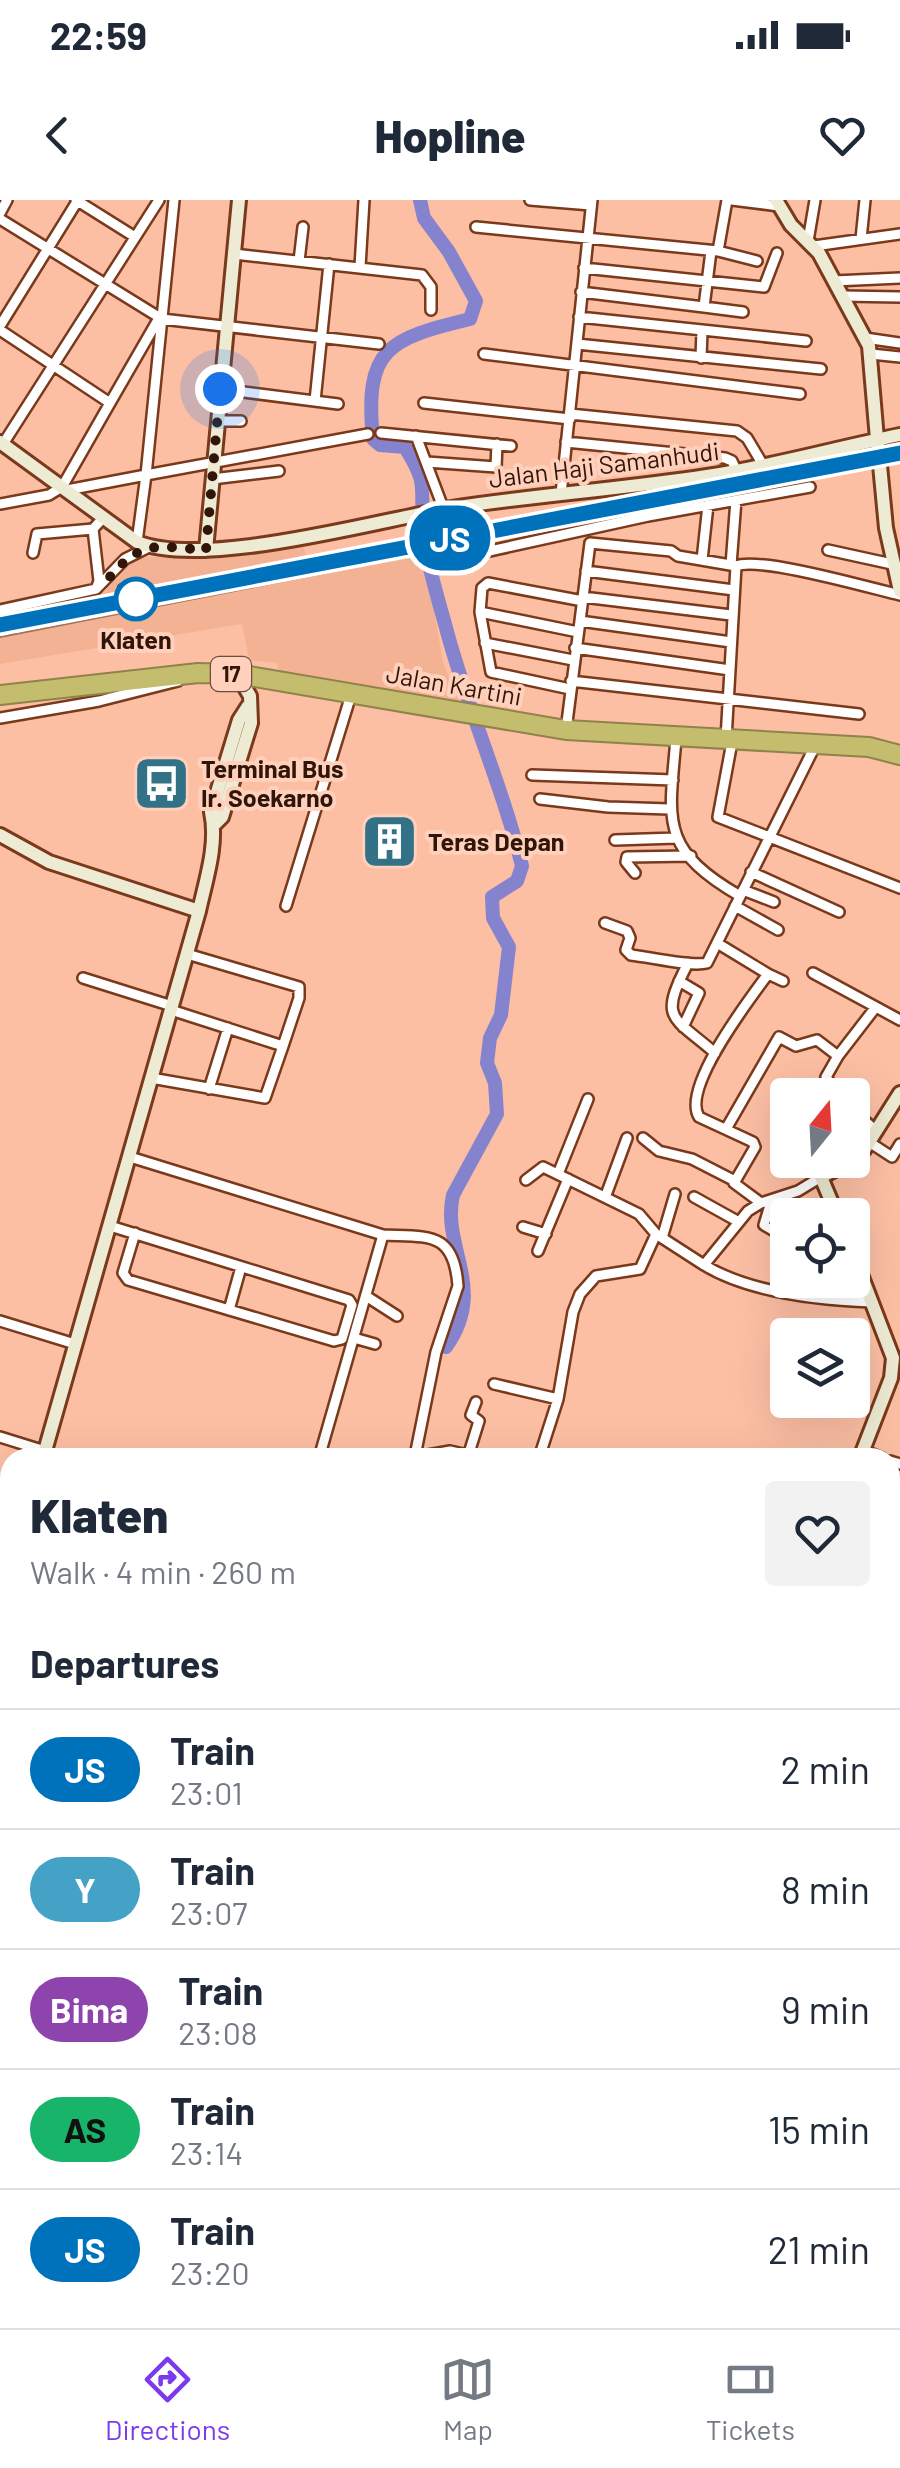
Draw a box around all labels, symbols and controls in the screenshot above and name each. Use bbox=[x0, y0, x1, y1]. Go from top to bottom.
text: 22:59 bbox=[50, 12, 147, 58]
icon: back bbox=[30, 108, 85, 163]
text: Hopline bbox=[375, 108, 525, 162]
icon: heart bbox=[815, 108, 870, 163]
your location bbox=[195, 364, 245, 414]
street label: Jalan Haji Samanhudi bbox=[487, 435, 721, 493]
line badge: JS bbox=[405, 506, 495, 570]
text: JS bbox=[429, 517, 471, 559]
marker: Klaten bbox=[115, 578, 157, 620]
place label: Klaten bbox=[100, 624, 172, 654]
road number: 17 bbox=[211, 657, 251, 691]
street label: Jalan Kartini bbox=[384, 657, 524, 711]
bus stop icon: Terminal Bus Ir. Soekarno bbox=[132, 753, 192, 813]
place label: Terminal Bus Ir. Soekarno bbox=[201, 753, 344, 812]
building icon: Teras Depan bbox=[359, 812, 419, 872]
place label: Teras Depan bbox=[428, 826, 565, 856]
north arrow bbox=[770, 1078, 870, 1178]
map controls bbox=[770, 1078, 870, 1418]
button: locate bbox=[770, 1198, 870, 1298]
button: layers bbox=[770, 1318, 870, 1418]
button: heart bbox=[765, 1481, 870, 1586]
text: Klaten bbox=[30, 1485, 168, 1543]
text: Walk · 4 min · 260 m bbox=[30, 1552, 296, 1590]
text: Departures bbox=[30, 1640, 219, 1686]
text: Train bbox=[170, 1727, 255, 1773]
text: 2 min bbox=[780, 1746, 870, 1792]
text: JS bbox=[64, 1748, 106, 1790]
text: 23:01 bbox=[170, 1773, 243, 1811]
text: Train bbox=[170, 1847, 255, 1893]
text: 8 min bbox=[781, 1866, 870, 1912]
text: Y bbox=[74, 1868, 96, 1910]
text: 23:07 bbox=[170, 1893, 248, 1931]
text: Train bbox=[178, 1967, 263, 2013]
text: 9 min bbox=[781, 1986, 870, 2032]
text: Bima bbox=[50, 1988, 128, 2030]
text: 23:08 bbox=[178, 2013, 257, 2051]
text: Train bbox=[170, 2087, 255, 2133]
text: 15 min bbox=[768, 2106, 870, 2152]
text: AS bbox=[64, 2108, 106, 2150]
text: 23:14 bbox=[170, 2133, 243, 2171]
text: Train bbox=[170, 2207, 255, 2253]
text: 21 min bbox=[768, 2226, 870, 2272]
text: JS bbox=[64, 2228, 106, 2270]
text: 23:20 bbox=[170, 2253, 250, 2291]
tab: Directions bbox=[105, 2352, 230, 2446]
tab: Map bbox=[440, 2352, 495, 2446]
tab: Tickets bbox=[706, 2352, 795, 2446]

